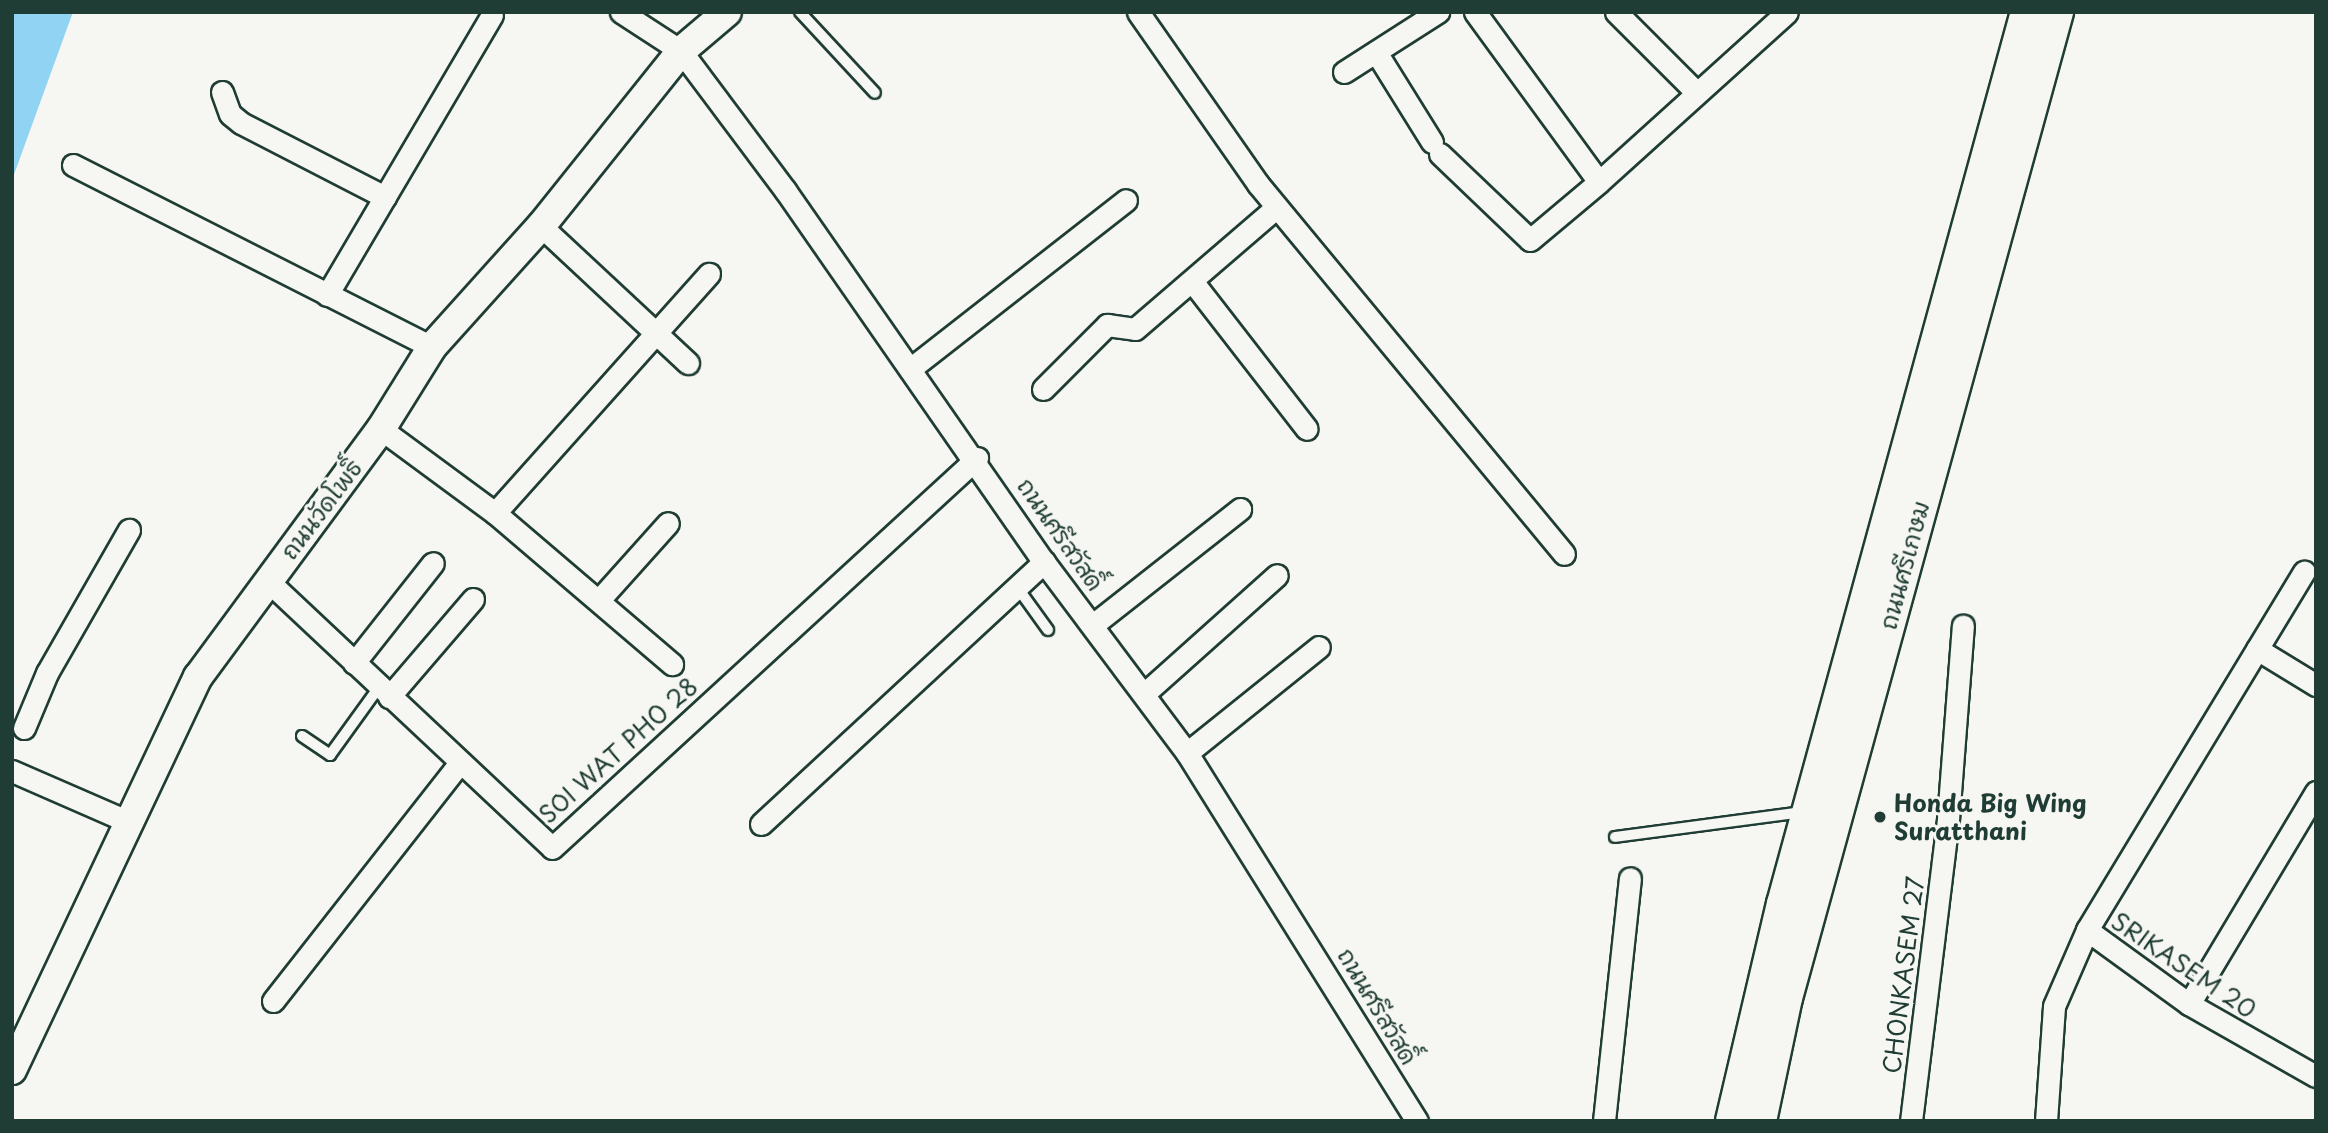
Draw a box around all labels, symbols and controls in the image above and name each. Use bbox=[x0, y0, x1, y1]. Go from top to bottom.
street label: ถนนวัดโพธิ์ bbox=[274, 453, 368, 565]
street label: ถนนศรีสวัสดิ์ bbox=[1012, 472, 1110, 596]
street label: ถนนศรีเกษม bbox=[1873, 497, 1935, 633]
street label: SOI WAT PHO 28 bbox=[531, 670, 705, 830]
place label: Honda Big Wing Suratthani bbox=[1894, 789, 2089, 845]
marker: Honda Big Wing Suratthani bbox=[1872, 809, 1888, 825]
street label: CHONKASEM 27 bbox=[1877, 875, 1929, 1075]
street label: SRIKASEM 20 bbox=[2106, 906, 2262, 1024]
street label: ถนนศรีสวัสดิ์ bbox=[1332, 942, 1424, 1070]

